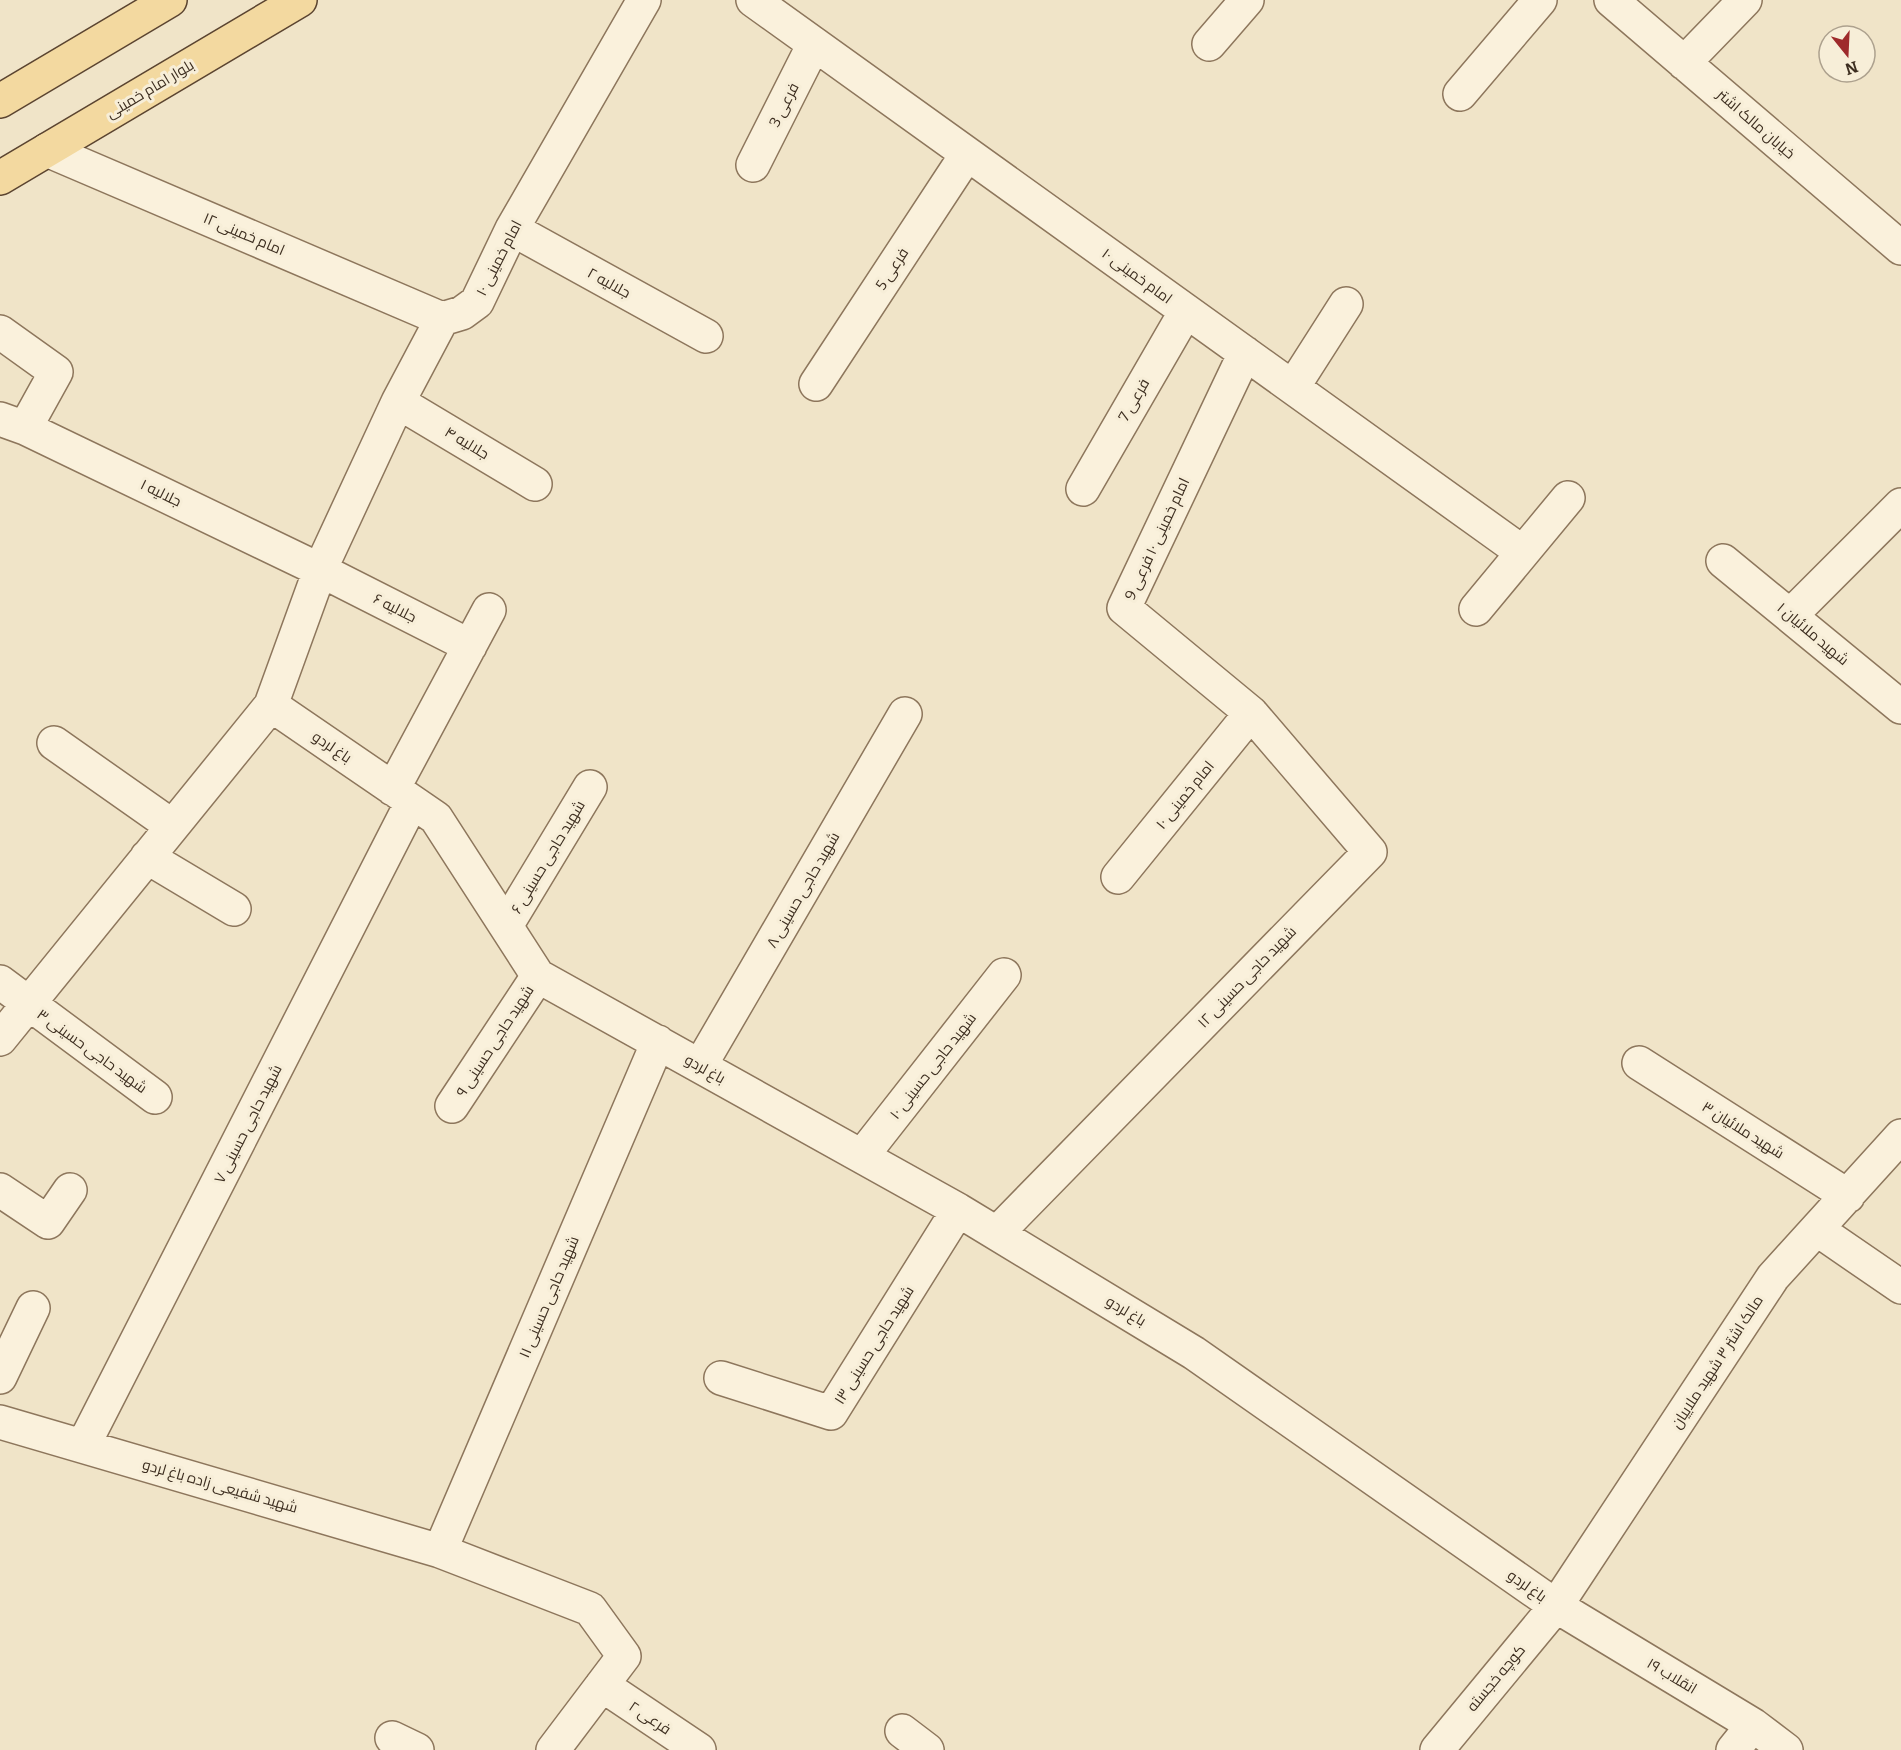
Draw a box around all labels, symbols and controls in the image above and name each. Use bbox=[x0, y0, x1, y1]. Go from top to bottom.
north arrow bbox=[1817, 24, 1877, 84]
street label: بلوار امام خمینی bbox=[103, 56, 198, 123]
text: N bbox=[1843, 57, 1860, 79]
street label: فرعی 3 bbox=[765, 80, 804, 131]
street label: خیابان مالک اشتر bbox=[1712, 85, 1799, 163]
street label: امام خمینی ۱۲ bbox=[200, 209, 287, 260]
street label: امام خمینی ۱۰ bbox=[472, 217, 527, 299]
street label: فرعی 5 bbox=[872, 244, 913, 294]
street label: امام خمینی ۱۰ bbox=[1098, 245, 1176, 308]
street label: جلالیه ۲ bbox=[584, 264, 634, 302]
street label: فرعی 7 bbox=[1115, 375, 1154, 425]
street label: جلالیه ۴ bbox=[442, 423, 492, 463]
street label: جلالیه ۱ bbox=[138, 475, 184, 511]
street label: امام خمینی ۱۰ فرعی 9 bbox=[1121, 475, 1194, 603]
street label: جلالیه ۶ bbox=[371, 590, 419, 626]
street label: شهید ملائیان ۱ bbox=[1773, 599, 1852, 670]
street label: باغ لردو bbox=[308, 727, 355, 768]
street label: امام خمینی ۱۰ bbox=[1152, 757, 1219, 833]
street label: شهید حاجی حسینی ۶ bbox=[507, 797, 590, 917]
street label: شهید حاجی حسینی ۸ bbox=[763, 829, 844, 952]
street label: شهید حاجی حسینی ۱۲ bbox=[1194, 923, 1301, 1032]
street label: شهید حاجی حسینی ۹ bbox=[452, 982, 539, 1101]
street label: شهید حاجی حسینی ۳ bbox=[33, 1005, 150, 1098]
street label: شهید حاجی حسینی ۱۰ bbox=[886, 1009, 981, 1123]
street label: باغ لردو bbox=[681, 1051, 729, 1089]
street label: شهید حاجی حسینی ۷ bbox=[210, 1062, 287, 1187]
street label: شهید ملائیان ۳ bbox=[1698, 1098, 1787, 1163]
street label: شهید حاجی حسینی ۱۱ bbox=[515, 1233, 584, 1361]
street label: شهید حاجی حسینی ۱۳ bbox=[830, 1282, 919, 1408]
street label: باغ لردو bbox=[1102, 1292, 1149, 1332]
street label: مالک اشتر ۳ شهید ملاییان bbox=[1667, 1292, 1768, 1433]
street label: شهید شفیعی زاده باغ لردو bbox=[140, 1455, 300, 1519]
street label: باغ لردو bbox=[1503, 1566, 1550, 1608]
street label: کوچه خجسته bbox=[1463, 1641, 1530, 1716]
street label: انقلاب ۱۹ bbox=[1644, 1654, 1700, 1698]
street label: فرعی ۲ bbox=[625, 1697, 674, 1739]

